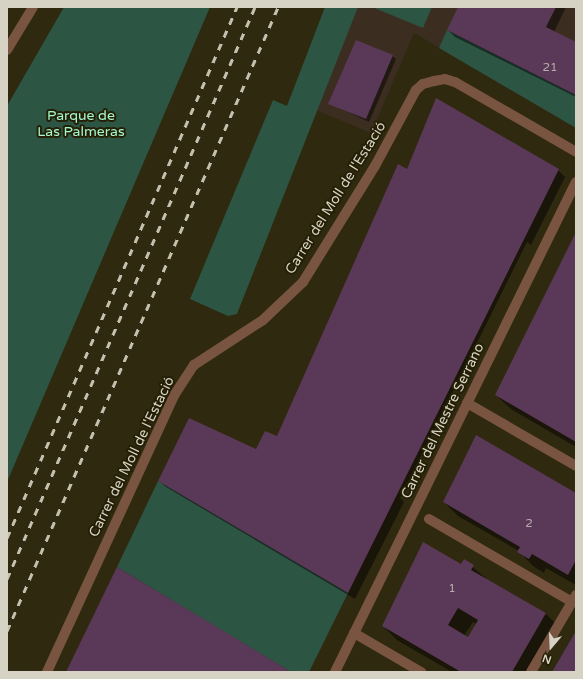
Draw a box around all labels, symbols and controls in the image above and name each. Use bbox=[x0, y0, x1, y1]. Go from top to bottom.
house number: 21 bbox=[542, 61, 558, 75]
park label: Parque de Las Palmeras bbox=[37, 108, 125, 140]
street label: Carrer del Moll de l'Estació bbox=[282, 119, 390, 277]
street label: Carrer del Mestre Serrano bbox=[398, 340, 488, 502]
street label: Carrer del Moll de l'Estació bbox=[86, 374, 178, 540]
house number: 2 bbox=[525, 517, 533, 531]
house number: 1 bbox=[448, 582, 456, 596]
north arrow bbox=[531, 627, 571, 667]
text: N bbox=[541, 651, 553, 666]

